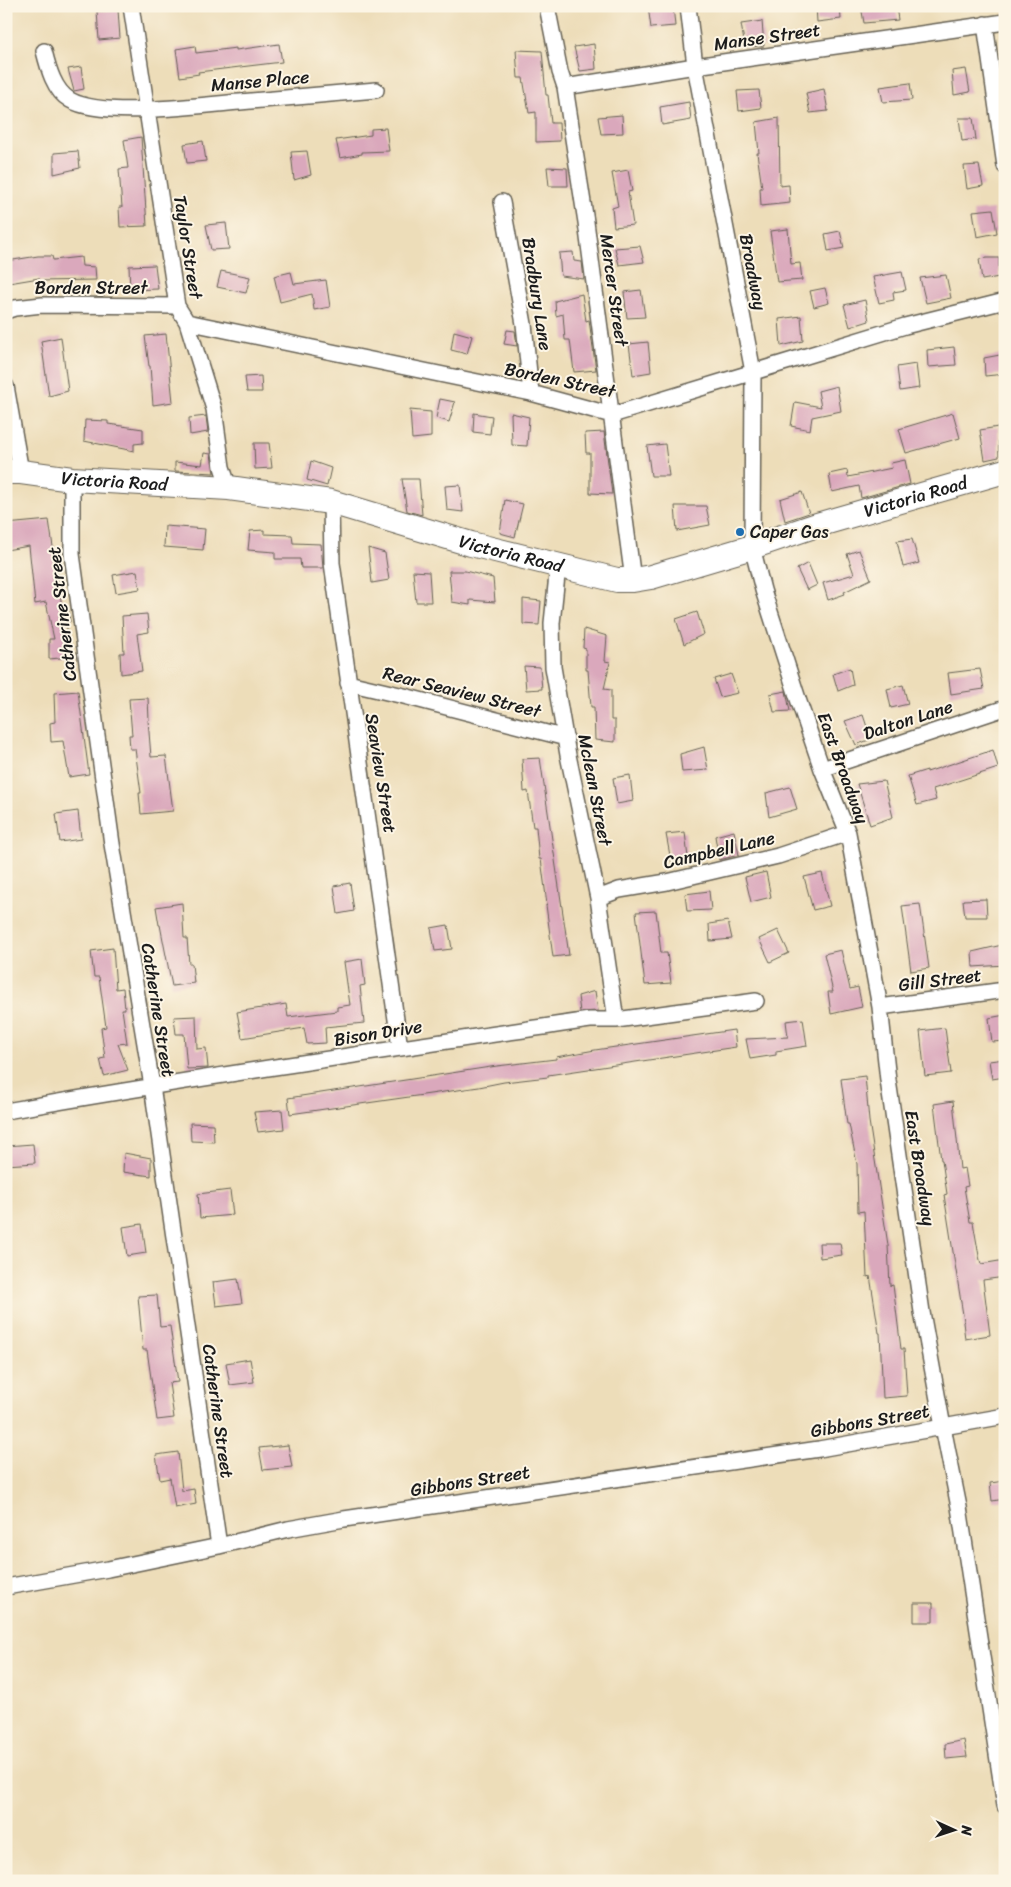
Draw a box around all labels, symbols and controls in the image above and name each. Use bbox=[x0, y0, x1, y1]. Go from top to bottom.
street label: Manse Street bbox=[712, 14, 823, 60]
street label: Manse Place bbox=[209, 61, 311, 101]
street label: Taylor Street bbox=[164, 193, 212, 302]
street label: Broadway bbox=[730, 231, 776, 314]
street label: Mercer Street bbox=[590, 232, 638, 349]
street label: Bradbury Lane bbox=[512, 235, 562, 353]
street label: Borden Street bbox=[35, 272, 148, 304]
street label: Borden Street bbox=[501, 353, 619, 408]
street label: Victoria Road bbox=[59, 462, 170, 501]
street label: Victoria Road bbox=[860, 466, 973, 527]
place label: Caper Gas bbox=[750, 516, 829, 548]
street label: Victoria Road bbox=[455, 525, 568, 582]
marker: Caper Gas bbox=[734, 526, 746, 538]
street label: Catherine Street bbox=[38, 545, 86, 683]
street label: Rear Seaview Street bbox=[380, 657, 545, 727]
street label: Dalton Lane bbox=[859, 690, 957, 750]
street label: East Broadway bbox=[808, 708, 878, 829]
street label: Seaview Street bbox=[356, 711, 406, 835]
street label: Mclean Street bbox=[568, 731, 622, 849]
street label: Campbell Lane bbox=[660, 822, 778, 878]
street label: Catherine Street bbox=[132, 941, 184, 1079]
street label: Gill Street bbox=[897, 959, 983, 1001]
street label: Bison Drive bbox=[332, 1010, 424, 1056]
street label: East Broadway bbox=[895, 1108, 945, 1229]
street label: Catherine Street bbox=[193, 1342, 243, 1480]
street label: Gibbons Street bbox=[808, 1395, 932, 1447]
street label: Gibbons Street bbox=[408, 1456, 532, 1506]
north arrow bbox=[928, 1804, 978, 1854]
text: N bbox=[954, 1824, 979, 1836]

